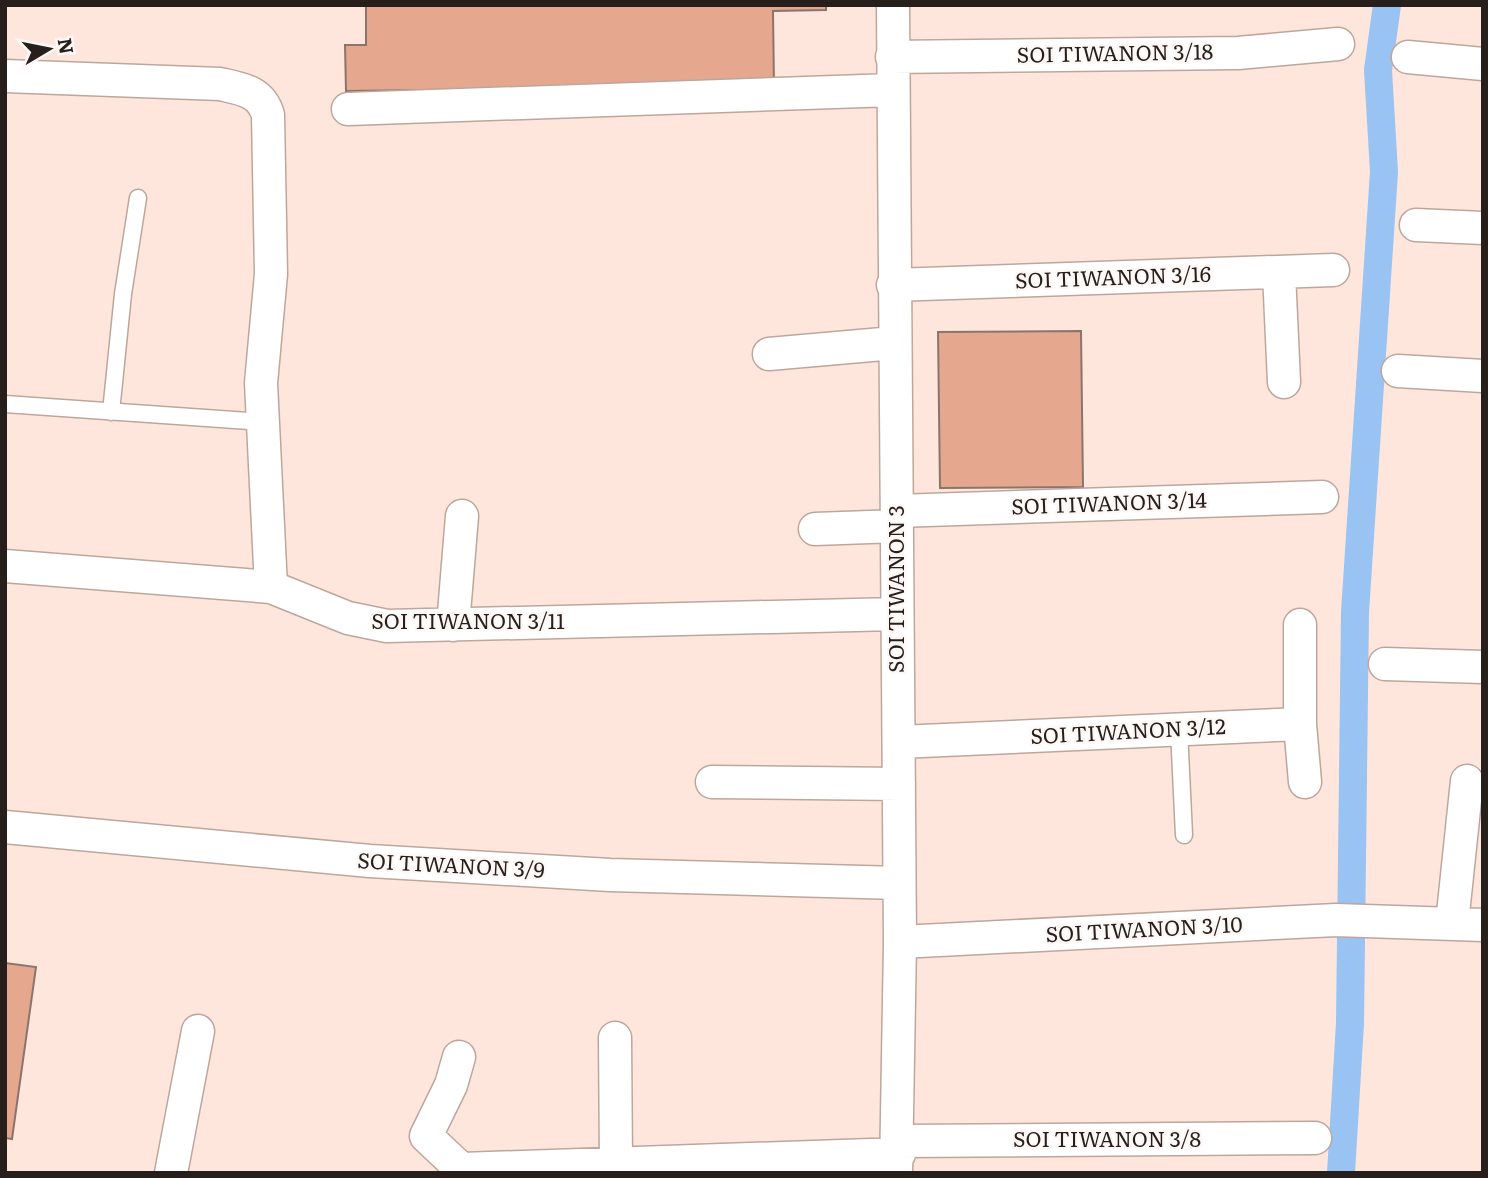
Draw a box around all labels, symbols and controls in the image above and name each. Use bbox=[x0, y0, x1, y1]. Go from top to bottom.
north arrow bbox=[14, 14, 84, 84]
street label: SOI TIWANON 3/18 bbox=[1016, 34, 1213, 69]
text: N bbox=[52, 36, 82, 56]
street label: SOI TIWANON 3/16 bbox=[1014, 257, 1212, 294]
street label: SOI TIWANON 3/14 bbox=[1011, 483, 1208, 520]
street label: SOI TIWANON 3 bbox=[879, 505, 910, 673]
street label: SOI TIWANON 3/11 bbox=[371, 604, 565, 635]
street label: SOI TIWANON 3/12 bbox=[1029, 709, 1226, 750]
street label: SOI TIWANON 3/9 bbox=[357, 843, 546, 884]
street label: SOI TIWANON 3/10 bbox=[1045, 907, 1243, 948]
street label: SOI TIWANON 3/8 bbox=[1013, 1122, 1201, 1153]

